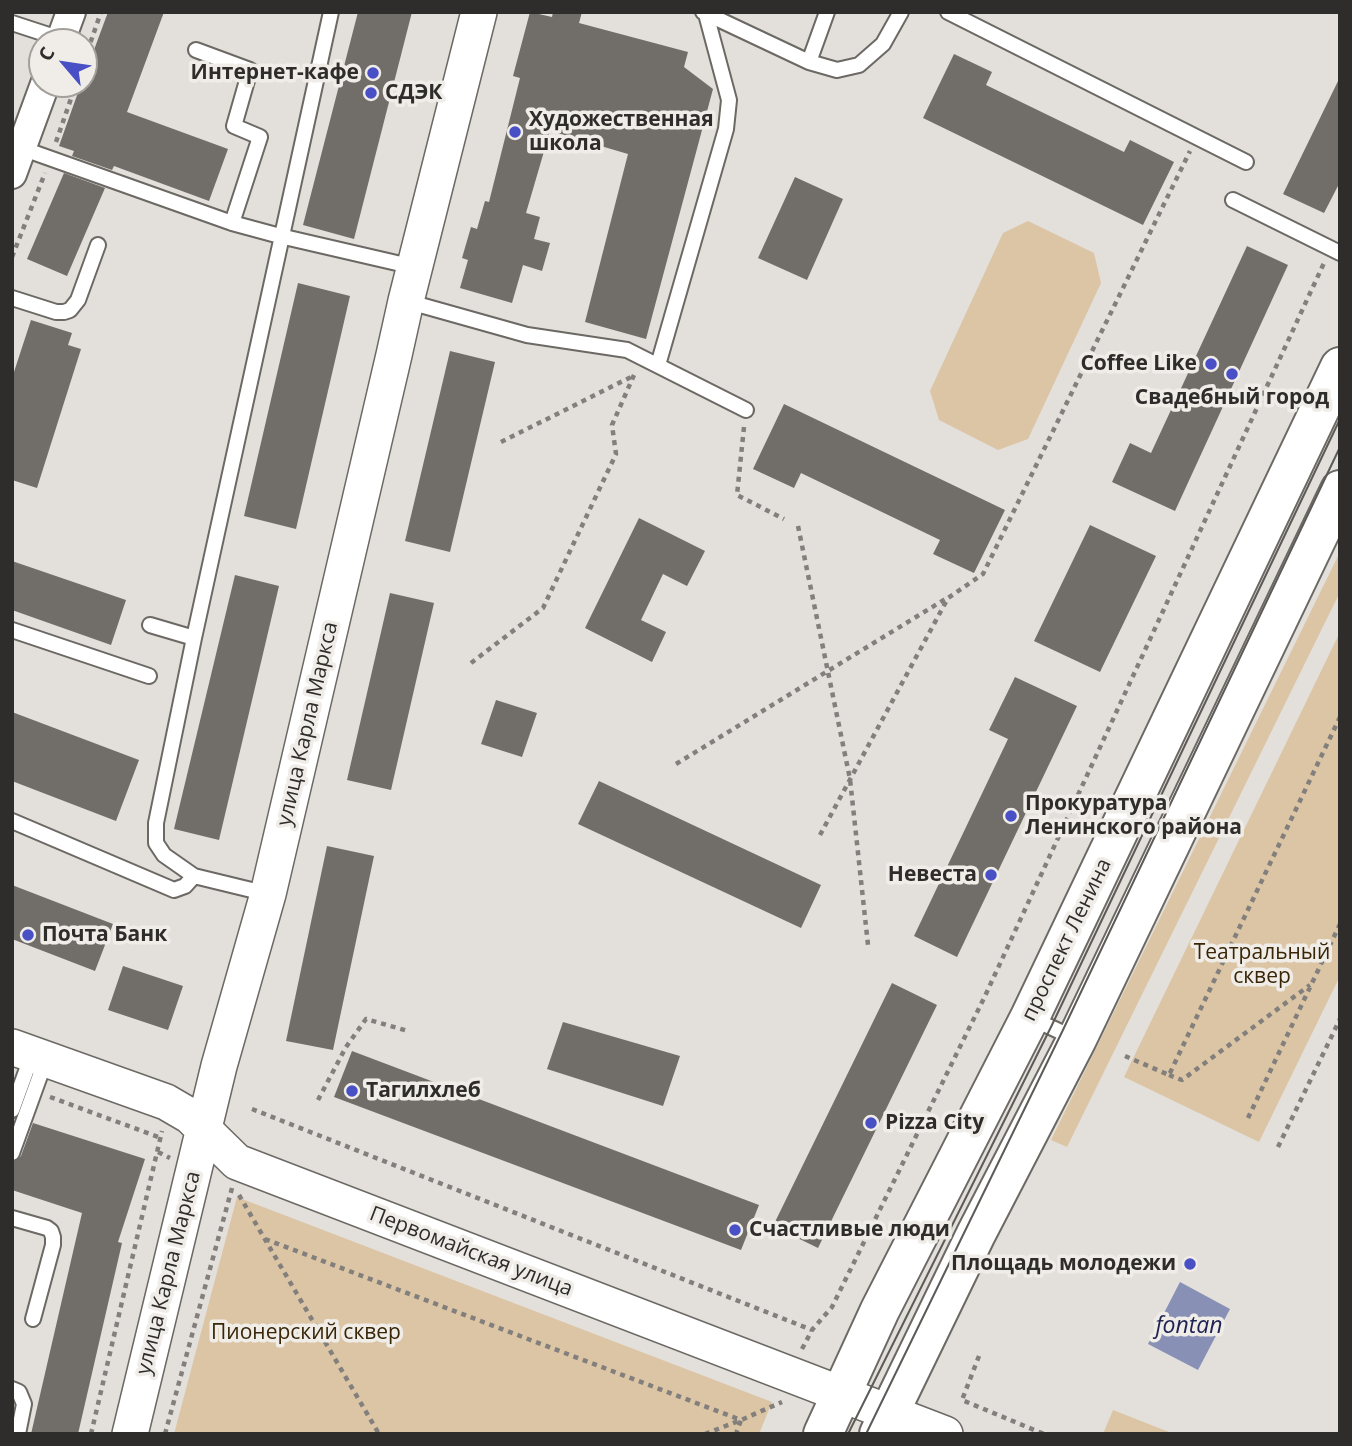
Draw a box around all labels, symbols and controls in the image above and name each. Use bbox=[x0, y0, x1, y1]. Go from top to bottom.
north arrow bbox=[28, 28, 98, 98]
text: С bbox=[32, 42, 61, 65]
place label: Интернет-кафе bbox=[191, 60, 359, 86]
marker: Интернет-кафе bbox=[365, 65, 381, 81]
place label: СДЭК bbox=[385, 80, 442, 106]
marker: СДЭК bbox=[363, 85, 379, 101]
place label: Художественная школа bbox=[529, 107, 714, 157]
marker: Художественная школа bbox=[507, 124, 523, 140]
place label: Coffee Like bbox=[1080, 351, 1197, 377]
marker: Coffee Like bbox=[1203, 356, 1219, 372]
marker: Свадебный город bbox=[1224, 366, 1240, 382]
place label: Свадебный город bbox=[1135, 385, 1329, 411]
street label: улица Карла Маркса bbox=[272, 620, 344, 828]
place label: Прокуратура Ленинского района bbox=[1025, 791, 1242, 841]
marker: Прокуратура Ленинского района bbox=[1003, 808, 1019, 824]
street label: проспект Ленина bbox=[1017, 855, 1117, 1025]
place label: Невеста bbox=[888, 862, 977, 888]
marker: Невеста bbox=[983, 867, 999, 883]
place label: Почта Банк bbox=[42, 922, 167, 948]
marker: Почта Банк bbox=[20, 927, 36, 943]
park label: Театральный сквер bbox=[1194, 940, 1330, 990]
place label: Тагилхлеб bbox=[366, 1078, 481, 1104]
marker: Тагилхлеб bbox=[344, 1083, 360, 1099]
place label: Pizza City bbox=[885, 1110, 984, 1136]
marker: Pizza City bbox=[863, 1115, 879, 1131]
street label: улица Карла Маркса bbox=[132, 1169, 206, 1377]
street label: Первомайская улица bbox=[366, 1202, 576, 1302]
place label: Счастливые люди bbox=[749, 1217, 950, 1243]
marker: Счастливые люди bbox=[727, 1222, 743, 1238]
place label: Площадь молодежи bbox=[951, 1251, 1176, 1277]
marker: Площадь молодежи bbox=[1182, 1256, 1198, 1272]
water label: fontan bbox=[1155, 1312, 1223, 1340]
park label: Пионерский сквер bbox=[211, 1320, 401, 1346]

